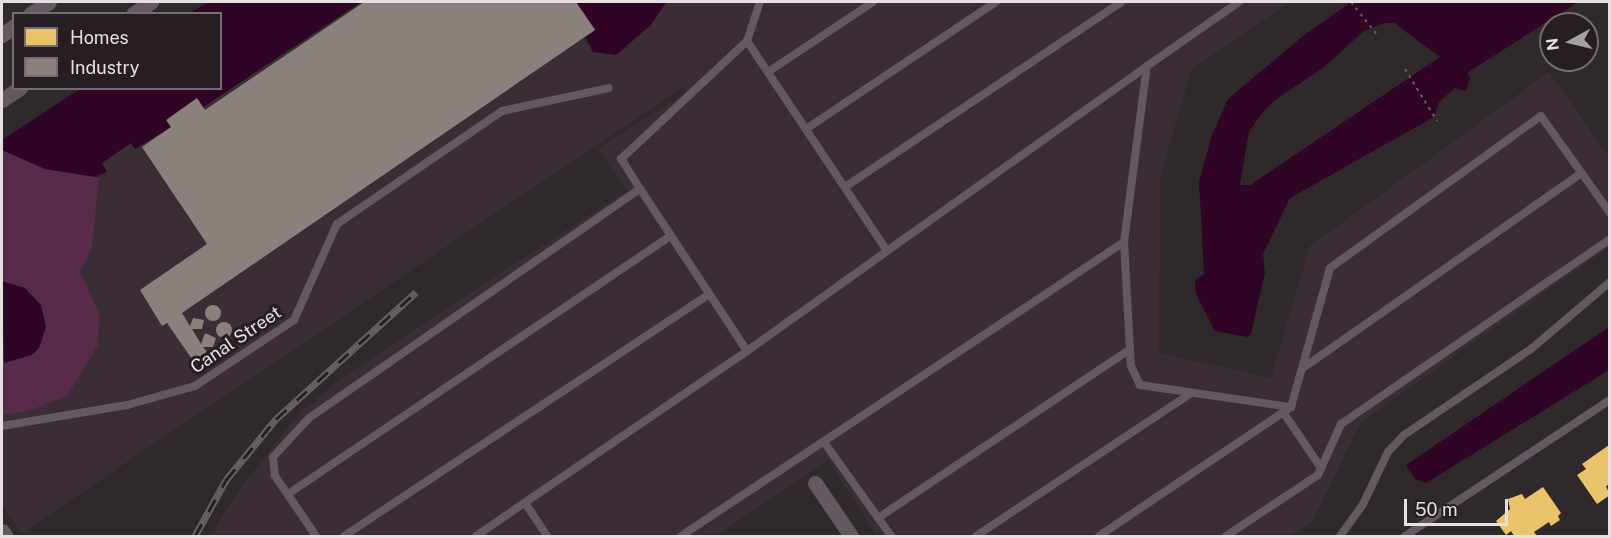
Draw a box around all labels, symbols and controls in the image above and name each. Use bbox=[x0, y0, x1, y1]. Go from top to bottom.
legend bbox=[12, 12, 222, 90]
north arrow bbox=[1539, 12, 1599, 72]
text: Homes bbox=[70, 27, 129, 48]
text: N bbox=[1542, 37, 1563, 52]
text: Industry bbox=[70, 57, 139, 78]
street label: Canal Street bbox=[186, 302, 286, 378]
scale bar bbox=[1407, 487, 1510, 525]
text: 50 m bbox=[1415, 499, 1458, 520]

